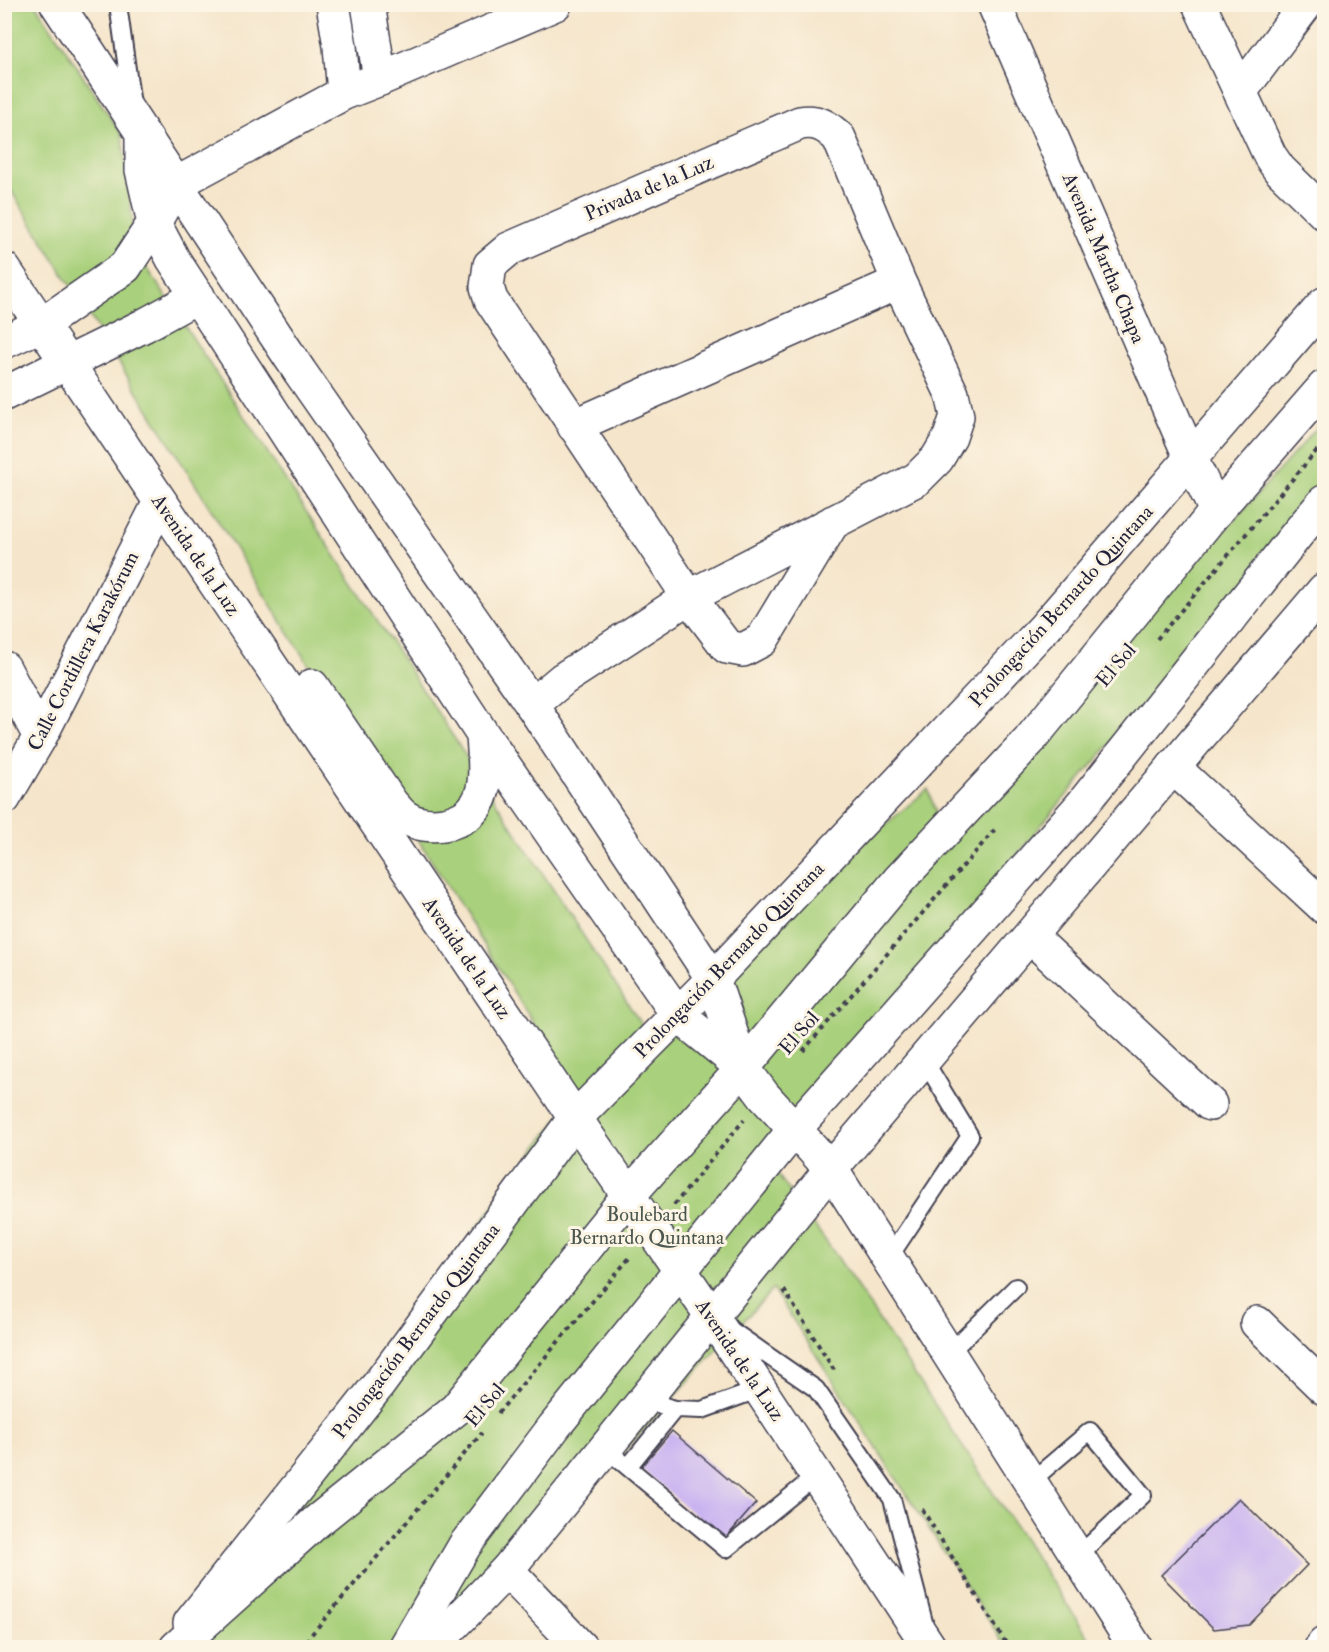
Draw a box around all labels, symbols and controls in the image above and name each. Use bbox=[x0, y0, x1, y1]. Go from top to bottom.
street label: Privada de la Luz bbox=[581, 149, 718, 226]
street label: Avenida Martha Chapa bbox=[1055, 168, 1152, 348]
street label: Avenida de la Luz bbox=[146, 489, 246, 621]
street label: Prolongación Bernardo Quintana bbox=[964, 499, 1159, 712]
street label: Calle Cordillera Karakórum bbox=[22, 547, 144, 755]
street label: El Sol bbox=[1091, 638, 1141, 692]
street label: Prolongación Bernardo Quintana bbox=[629, 856, 830, 1063]
street label: Avenida de la Luz bbox=[417, 892, 517, 1024]
street label: El Sol bbox=[773, 1006, 825, 1060]
park label: Boulebard Bernardo Quintana bbox=[570, 1202, 725, 1250]
street label: Prolongación Bernardo Quintana bbox=[327, 1218, 506, 1444]
street label: Avenida de la Luz bbox=[690, 1294, 790, 1426]
street label: El Sol bbox=[460, 1378, 510, 1432]

